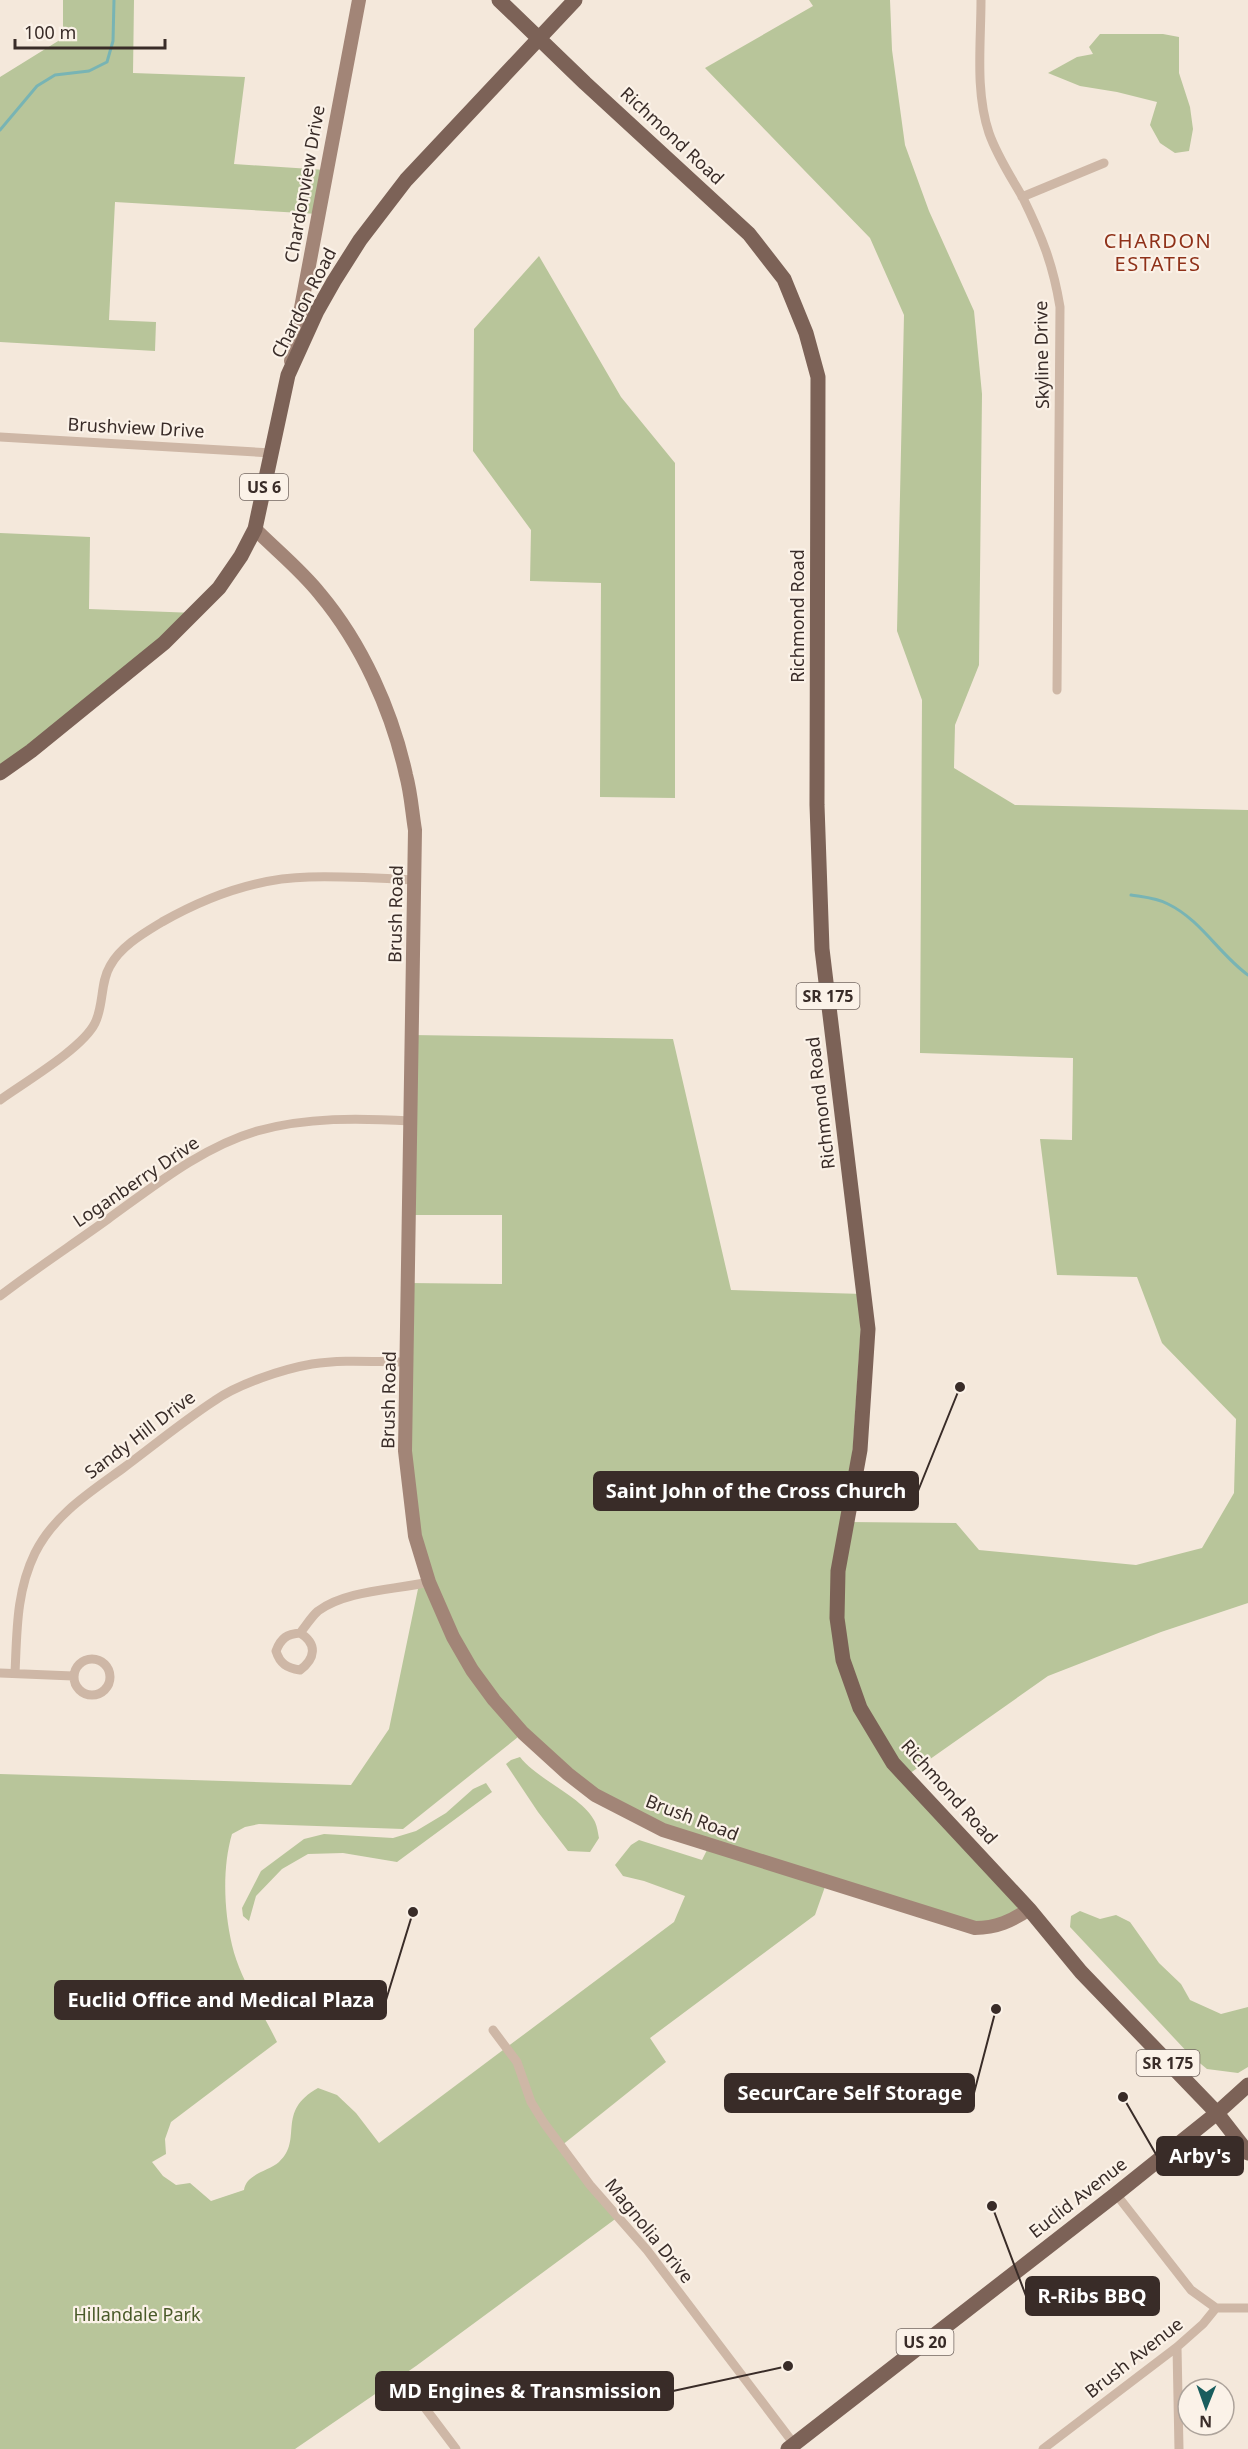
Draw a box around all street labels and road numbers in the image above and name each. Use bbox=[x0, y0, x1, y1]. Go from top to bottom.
street label: Richmond Road bbox=[616, 81, 730, 190]
street label: Chardonview Drive bbox=[278, 103, 330, 265]
street label: Chardon Road bbox=[265, 243, 341, 362]
street label: Skyline Drive bbox=[1028, 301, 1054, 409]
street label: Brushview Drive bbox=[67, 411, 205, 443]
road number: US 6 bbox=[240, 474, 288, 500]
street label: Richmond Road bbox=[785, 549, 809, 683]
street label: Brush Road bbox=[382, 865, 408, 963]
road number: SR 175 bbox=[796, 983, 860, 1009]
street label: Richmond Road bbox=[800, 1035, 840, 1171]
street label: Loganberry Drive bbox=[68, 1130, 203, 1232]
street label: Brush Road bbox=[375, 1351, 401, 1449]
street label: Sandy Hill Drive bbox=[79, 1385, 200, 1484]
street label: Richmond Road bbox=[896, 1734, 1003, 1849]
street label: Brush Road bbox=[642, 1788, 742, 1846]
road number: SR 175 bbox=[1136, 2050, 1200, 2076]
street label: Euclid Avenue bbox=[1023, 2151, 1131, 2243]
street label: Magnolia Drive bbox=[600, 2173, 699, 2288]
street label: Brush Avenue bbox=[1080, 2311, 1187, 2403]
road number: US 20 bbox=[896, 2329, 954, 2355]

